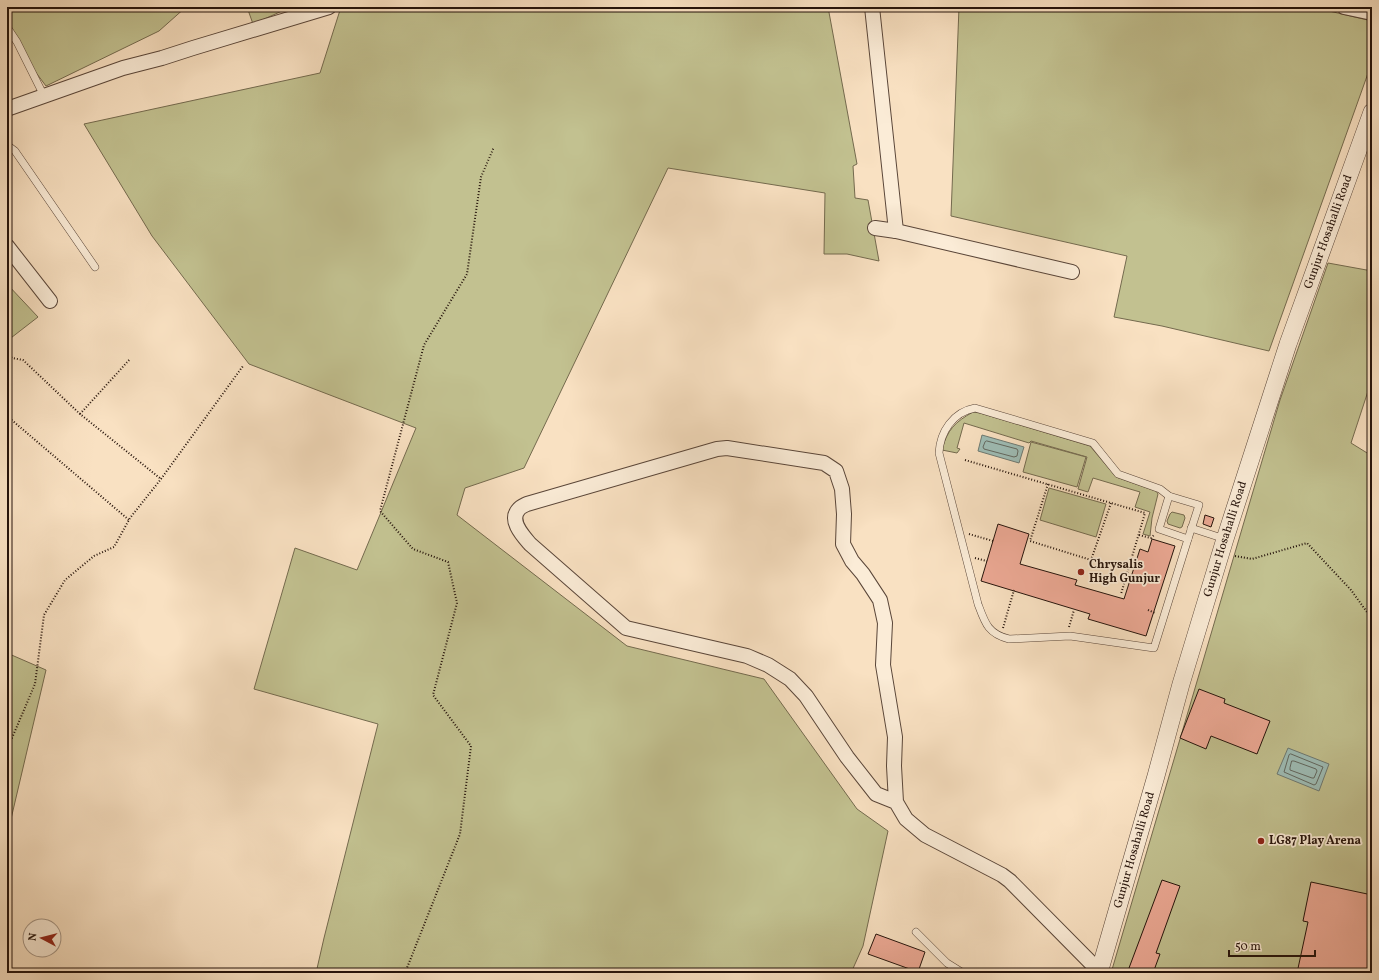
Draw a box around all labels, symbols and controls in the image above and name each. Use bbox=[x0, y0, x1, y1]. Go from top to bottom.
street label: Gunjur Hosahalli Road bbox=[1301, 172, 1357, 291]
street label: Gunjur Hosahalli Road bbox=[1200, 479, 1251, 599]
place label: Chrysalis High Gunjur bbox=[1089, 557, 1160, 587]
marker: Chrysalis High Gunjur bbox=[1076, 567, 1086, 577]
street label: Gunjur Hosahalli Road bbox=[1110, 790, 1159, 910]
place label: LG87 Play Arena bbox=[1269, 833, 1362, 849]
marker: LG87 Play Arena bbox=[1256, 836, 1266, 846]
north arrow bbox=[22, 918, 62, 958]
text: N bbox=[26, 932, 41, 942]
scale bar bbox=[1229, 932, 1315, 958]
text: 50 m bbox=[1235, 939, 1261, 955]

